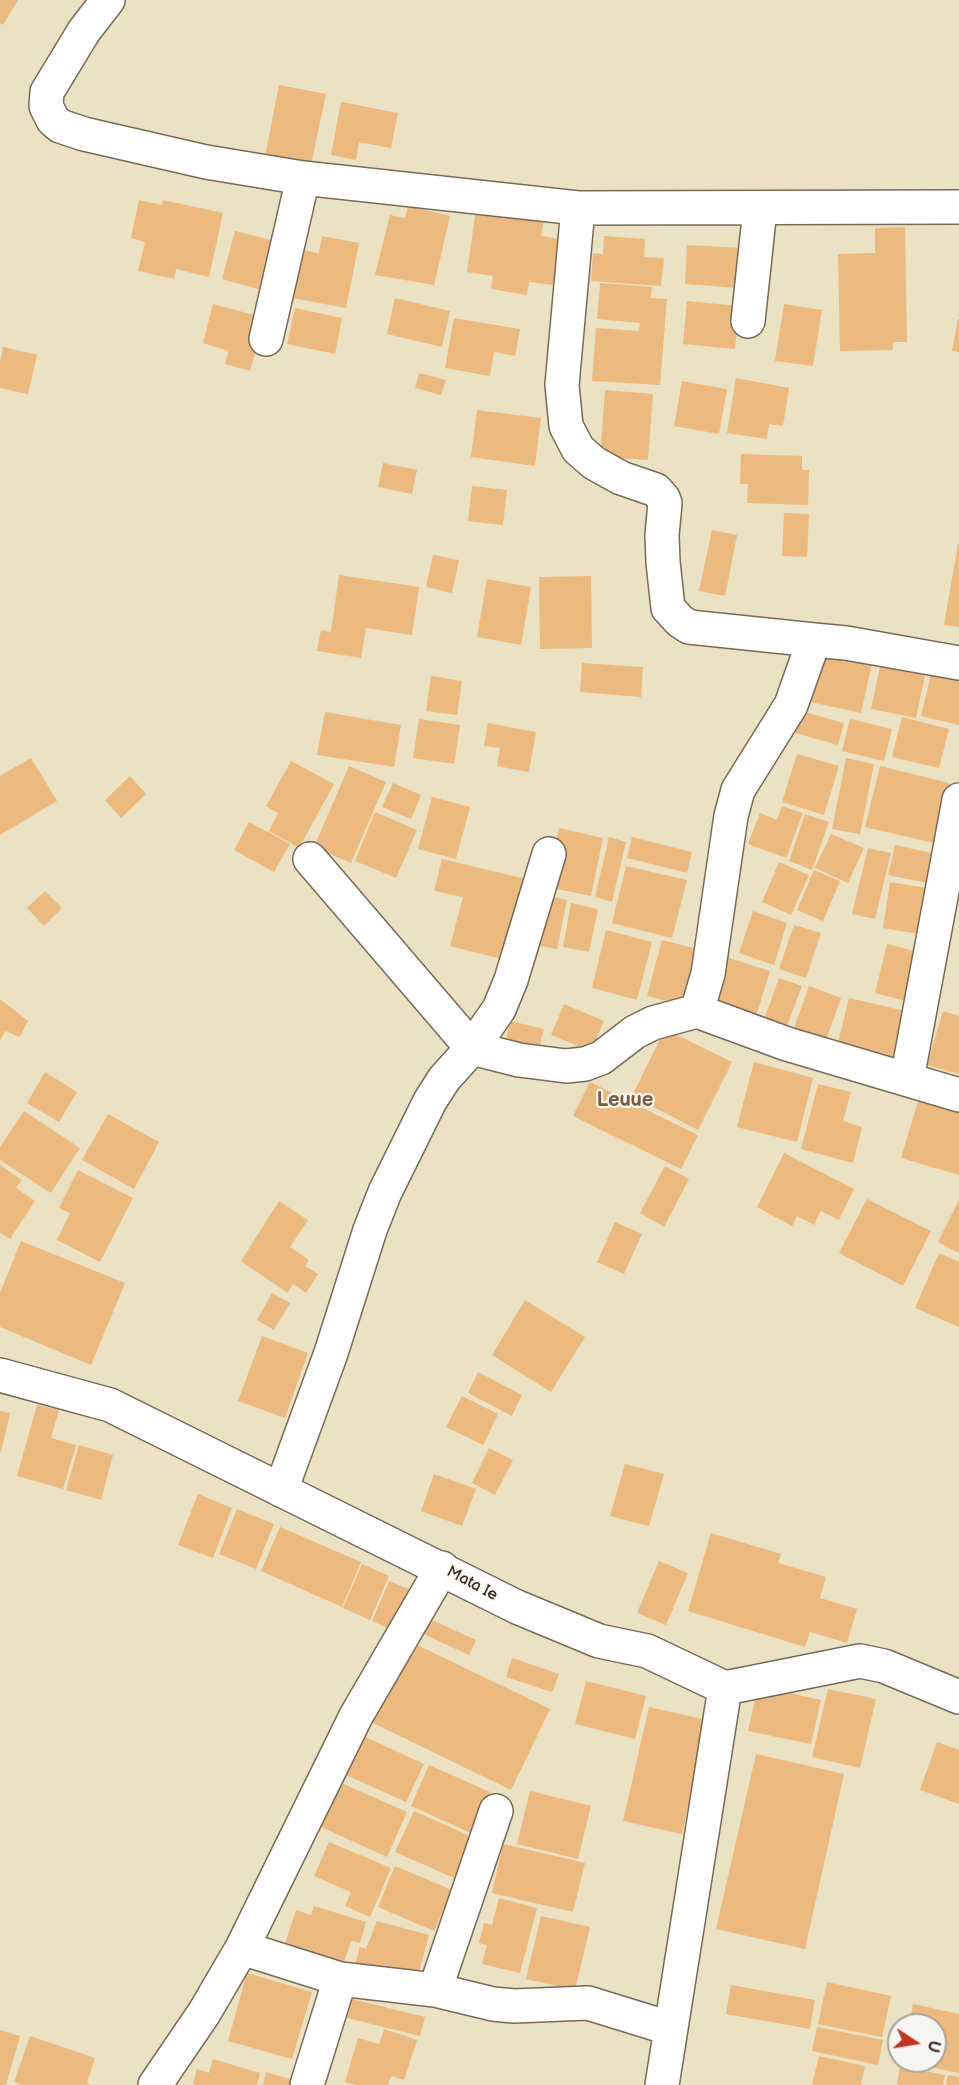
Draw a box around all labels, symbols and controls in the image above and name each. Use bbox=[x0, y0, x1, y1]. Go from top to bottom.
district label: Leuue bbox=[597, 1089, 653, 1113]
street label: Mata Ie bbox=[443, 1563, 501, 1605]
north arrow bbox=[887, 2013, 947, 2073]
text: U bbox=[923, 2039, 944, 2054]

